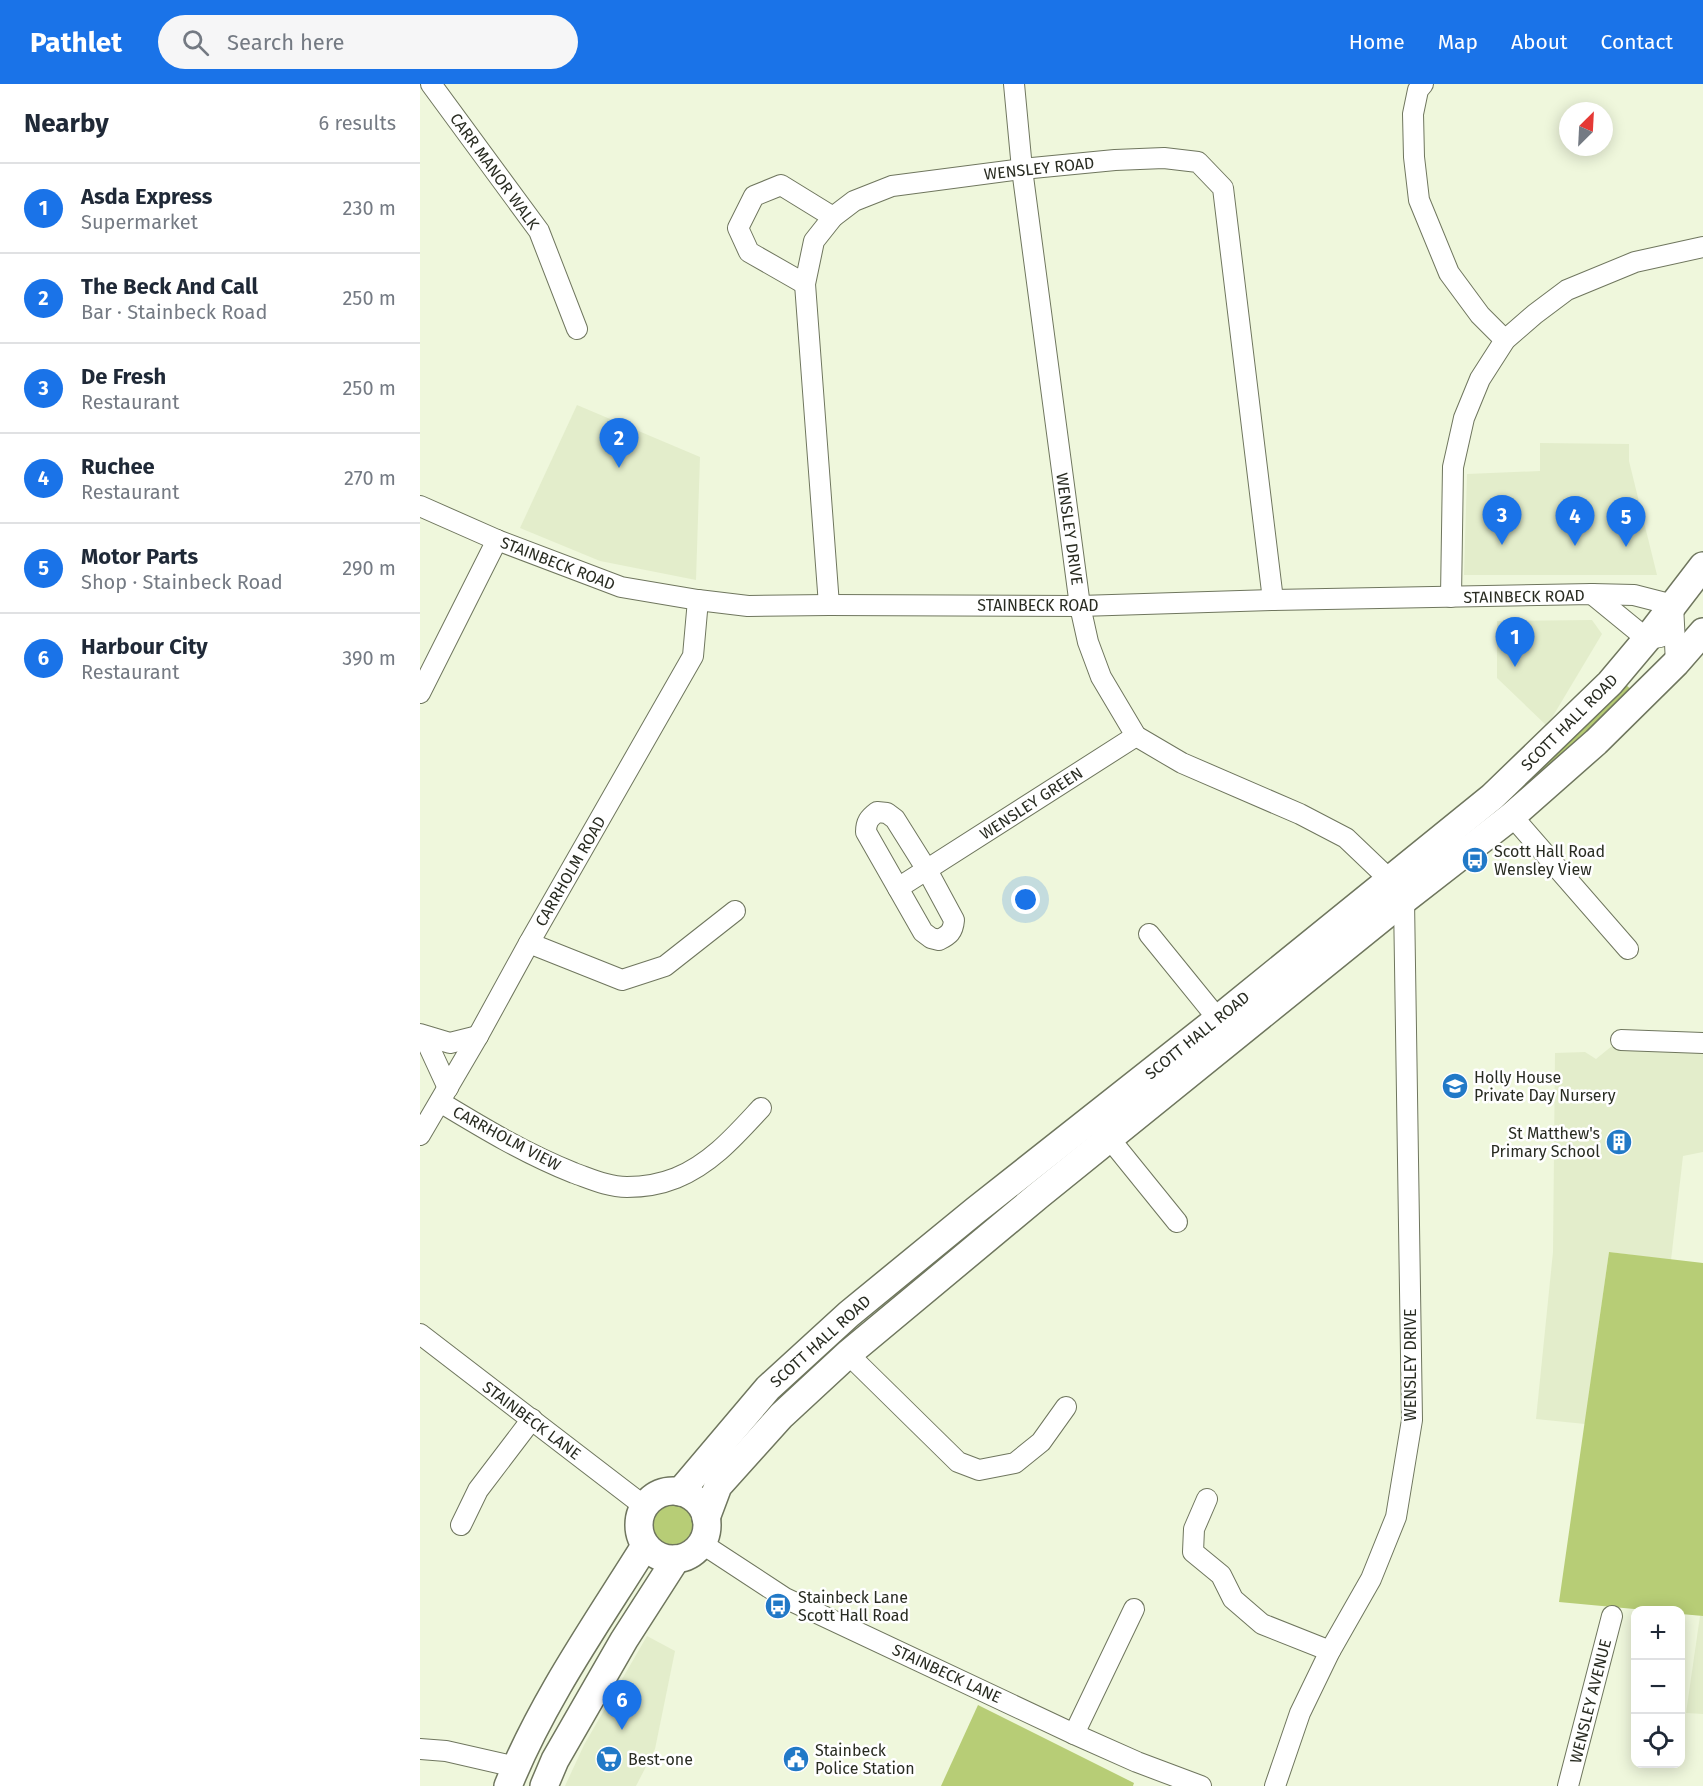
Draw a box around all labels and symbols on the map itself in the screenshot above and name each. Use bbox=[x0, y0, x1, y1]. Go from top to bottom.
north arrow bbox=[1559, 102, 1613, 156]
street label: CARR MANOR WALK bbox=[446, 109, 543, 234]
street label: WENSLEY ROAD bbox=[983, 153, 1095, 184]
pin: 2 bbox=[600, 418, 638, 468]
street label: WENSLEY DRIVE bbox=[1052, 472, 1087, 586]
pin: 3 bbox=[1482, 496, 1522, 545]
pin: 4 bbox=[1556, 496, 1594, 546]
pin: 5 bbox=[1606, 498, 1646, 547]
street label: STAINBECK ROAD bbox=[498, 533, 618, 594]
street label: STAINBECK ROAD bbox=[1463, 586, 1585, 607]
street label: STAINBECK ROAD bbox=[977, 596, 1099, 615]
pin: 1 bbox=[1496, 618, 1534, 667]
street label: SCOTT HALL ROAD bbox=[1517, 670, 1622, 775]
street label: WENSLEY GREEN bbox=[976, 763, 1086, 844]
street label: CARRHOLM ROAD bbox=[531, 813, 610, 930]
place label: Scott Hall Road Wensley View bbox=[1494, 842, 1605, 879]
bus stop icon: Scott Hall Road Wensley View bbox=[1460, 845, 1490, 875]
your location bbox=[1011, 885, 1040, 914]
street label: SCOTT HALL ROAD bbox=[1141, 987, 1253, 1083]
place label: Holly House Private Day Nursery bbox=[1474, 1068, 1616, 1105]
school or university icon: Holly House Private Day Nursery bbox=[1440, 1071, 1470, 1101]
street label: CARRHOLM VIEW bbox=[450, 1102, 564, 1175]
place label: St Matthew's Primary School bbox=[1491, 1124, 1600, 1161]
building icon: St Matthew's Primary School bbox=[1604, 1127, 1634, 1157]
street label: SCOTT HALL ROAD bbox=[766, 1291, 875, 1392]
street label: WENSLEY DRIVE bbox=[1401, 1308, 1420, 1422]
street label: STAINBECK LANE bbox=[479, 1377, 585, 1463]
place label: Stainbeck Lane Scott Hall Road bbox=[798, 1588, 909, 1625]
bus stop icon: Stainbeck Lane Scott Hall Road bbox=[763, 1591, 793, 1621]
street label: WENSLEY AVENUE bbox=[1566, 1637, 1615, 1765]
street label: STAINBECK LANE bbox=[889, 1640, 1004, 1707]
pin: 6 bbox=[602, 1680, 642, 1730]
place label: Stainbeck Police Station bbox=[815, 1741, 915, 1778]
supermarket icon: Best-one bbox=[594, 1744, 624, 1774]
public building icon: Stainbeck Police Station bbox=[781, 1744, 811, 1774]
place label: Best-one bbox=[628, 1750, 693, 1769]

